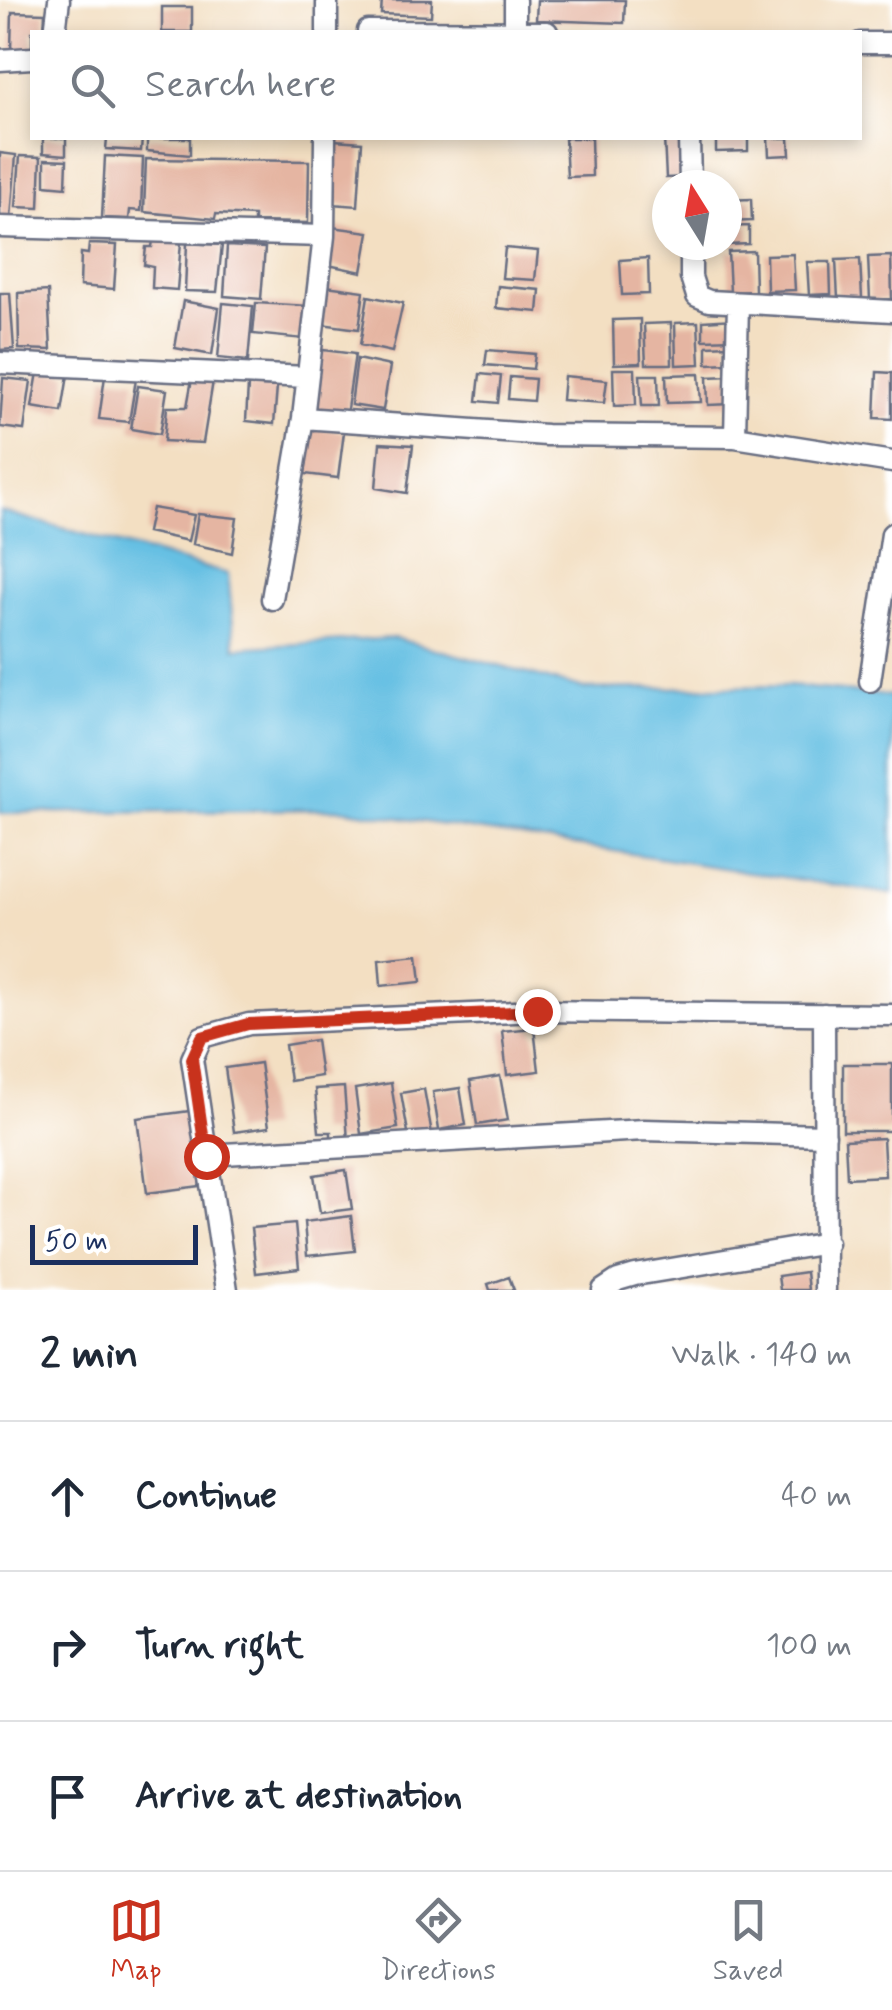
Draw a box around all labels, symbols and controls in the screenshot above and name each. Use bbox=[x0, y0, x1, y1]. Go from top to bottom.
search box bbox=[30, 30, 862, 140]
icon: search bbox=[65, 58, 120, 113]
text: Search here bbox=[145, 61, 336, 110]
north arrow bbox=[652, 170, 742, 260]
route end bbox=[515, 989, 561, 1035]
route start bbox=[184, 1134, 230, 1180]
scale bar bbox=[30, 1220, 198, 1264]
text: 50 m bbox=[45, 1224, 108, 1261]
text: 2 min bbox=[40, 1328, 139, 1383]
text: Walk · 140 m bbox=[671, 1334, 852, 1376]
icon: ahead bbox=[40, 1469, 95, 1524]
text: Continue bbox=[135, 1472, 277, 1521]
text: 40 m bbox=[781, 1475, 852, 1517]
icon: right bbox=[40, 1619, 95, 1674]
text: Turn right bbox=[135, 1622, 304, 1671]
text: 100 m bbox=[766, 1625, 852, 1667]
icon: arrive bbox=[40, 1769, 95, 1824]
text: Arrive at destination bbox=[135, 1772, 462, 1821]
tab: Map bbox=[109, 1893, 164, 1990]
tab: Directions bbox=[381, 1893, 496, 1990]
tab: Saved bbox=[713, 1893, 783, 1990]

